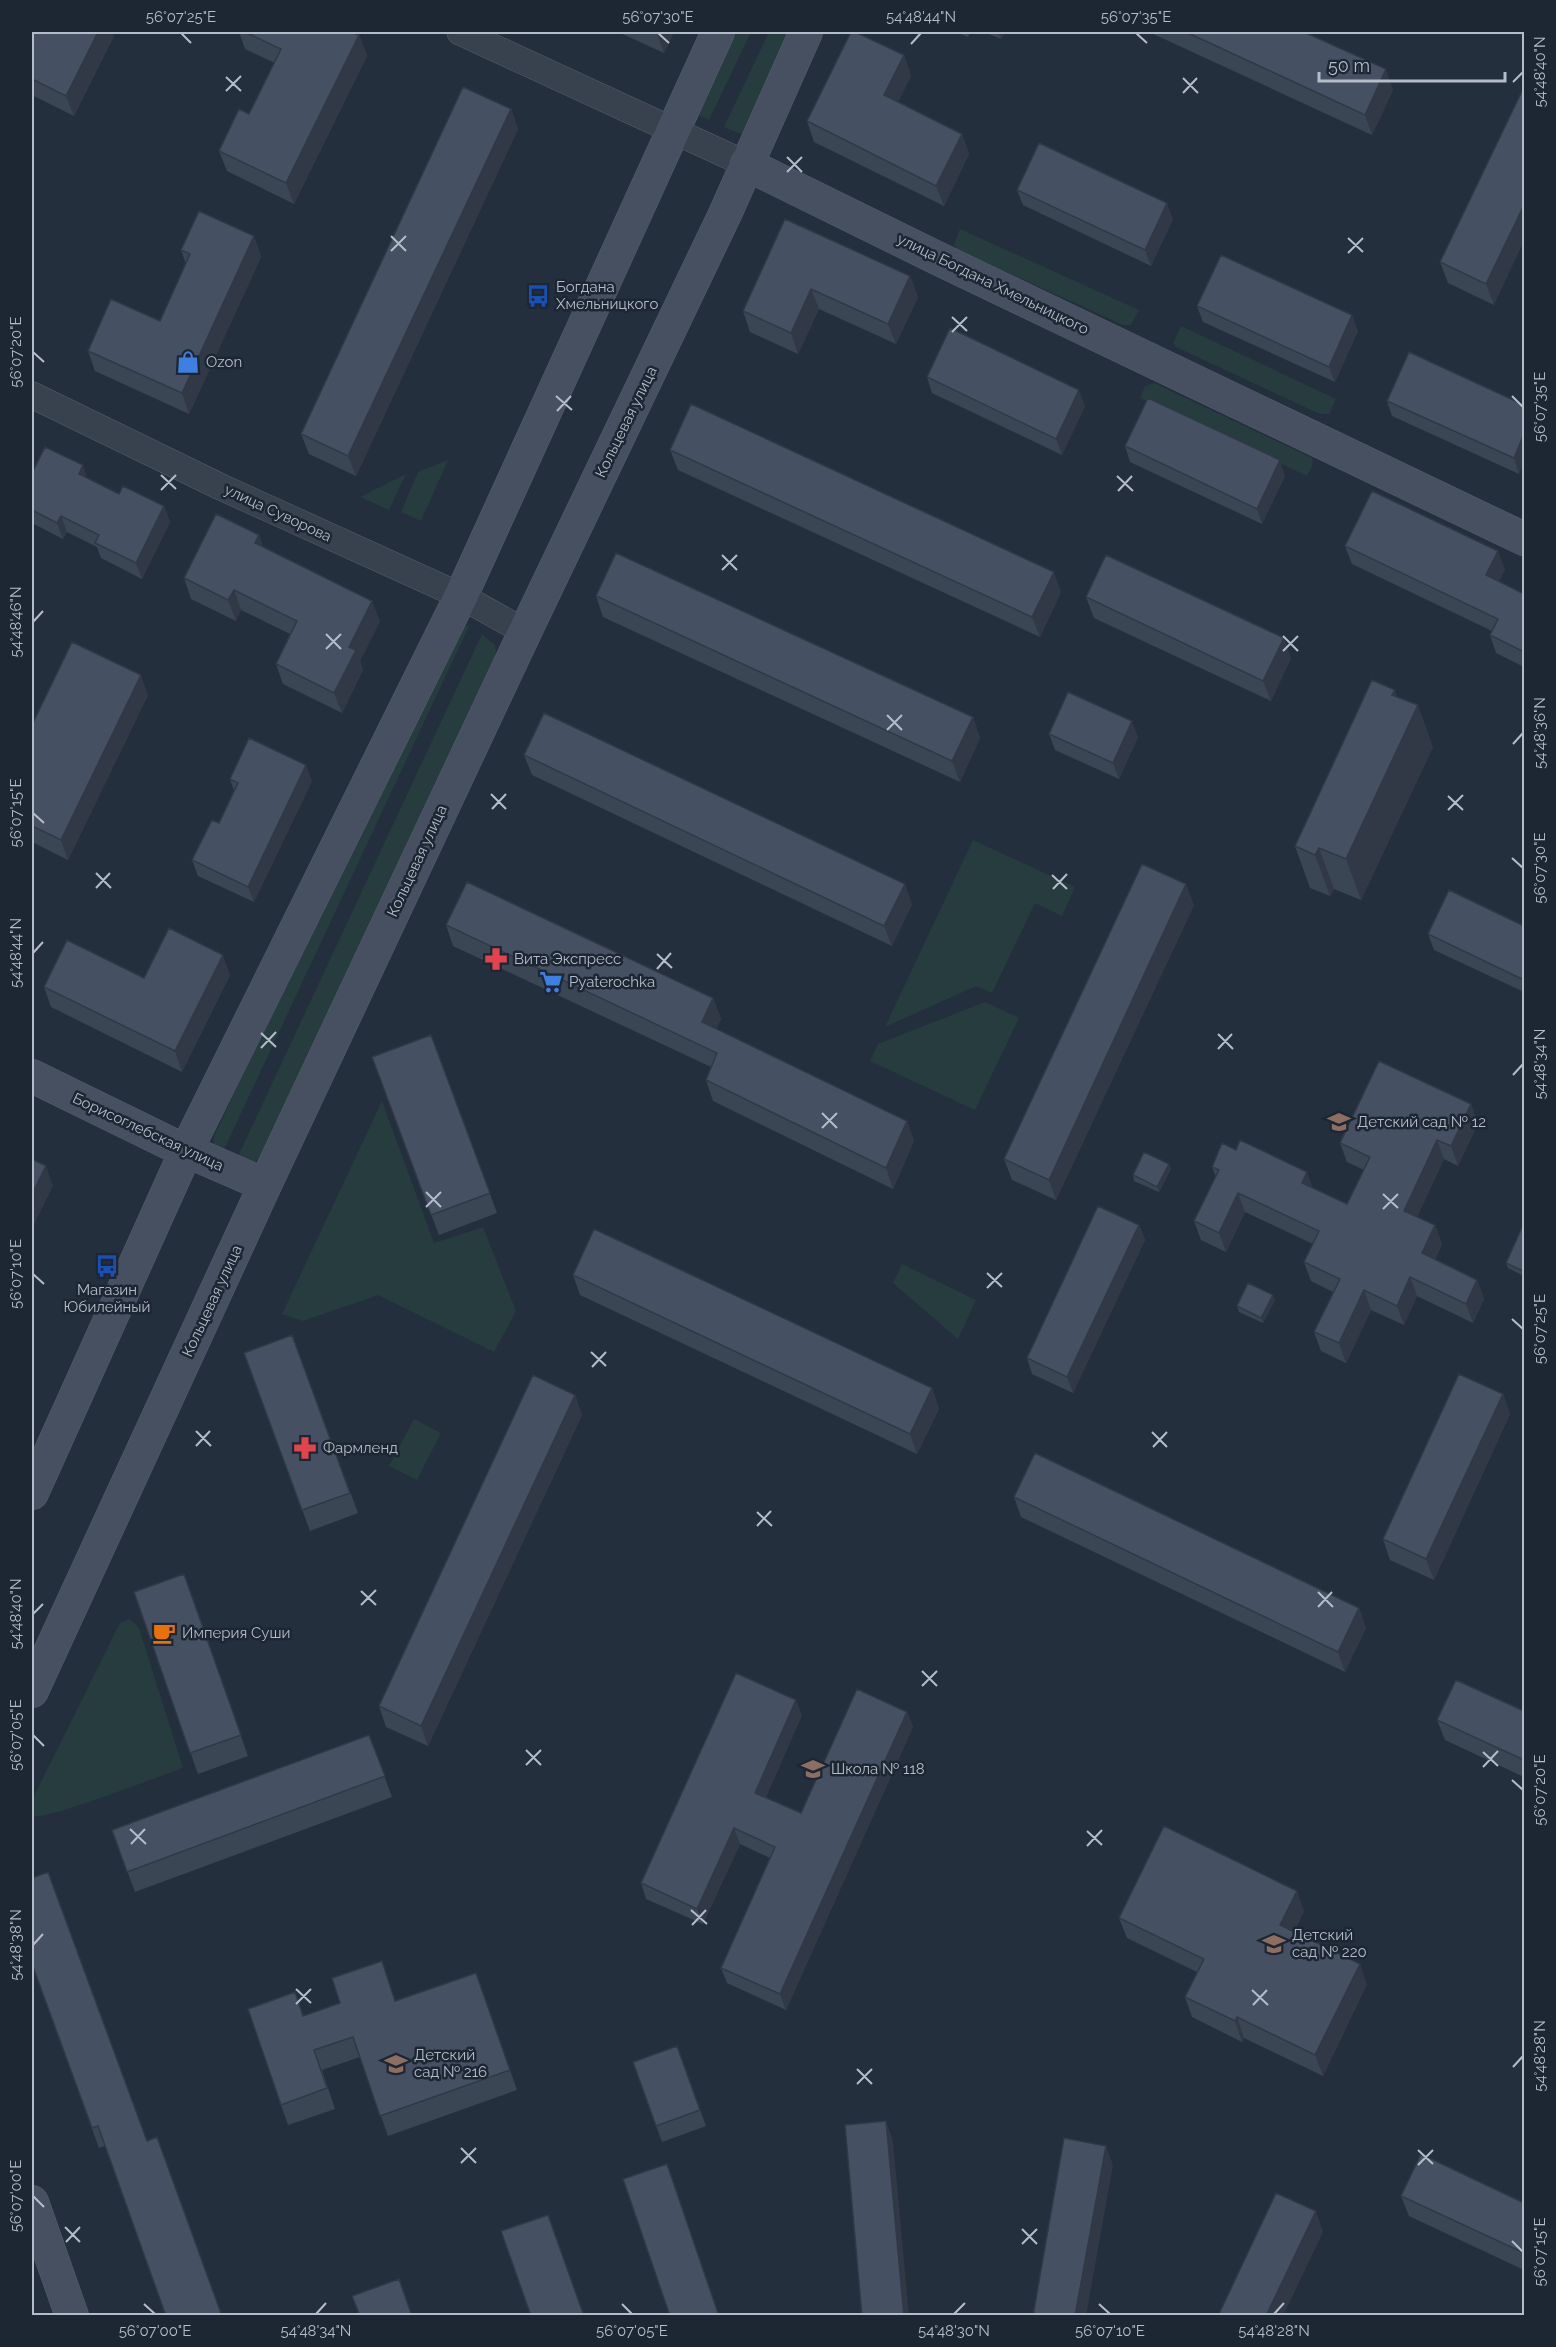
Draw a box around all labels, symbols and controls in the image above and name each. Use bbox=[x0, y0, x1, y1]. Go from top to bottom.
text: 56°07'25"E bbox=[146, 8, 216, 26]
text: 56°07'30"E bbox=[622, 8, 694, 26]
text: 54°48'44"N bbox=[886, 8, 956, 26]
text: 56°07'35"E bbox=[1101, 8, 1171, 26]
text: 54°48'40"N bbox=[1531, 36, 1549, 108]
scale bar bbox=[1319, 45, 1505, 83]
text: 50 m bbox=[1328, 55, 1370, 76]
street label: улица Богдана Хмельницкого bbox=[894, 230, 1092, 338]
place label: Богдана Хмельницкого bbox=[556, 278, 658, 313]
bus stop icon: Богдана Хмельницкого bbox=[525, 283, 551, 309]
text: 56°07'20"E bbox=[7, 316, 25, 388]
shop icon: Ozon bbox=[175, 349, 201, 375]
place label: Ozon bbox=[206, 353, 242, 371]
street label: Кольцевая улица bbox=[591, 364, 661, 480]
text: 56°07'35"E bbox=[1531, 372, 1549, 442]
street label: улица Суворова bbox=[222, 480, 334, 546]
text: 54°48'46"N bbox=[7, 587, 25, 657]
text: 54°48'36"N bbox=[1531, 697, 1549, 769]
text: 56°07'15"E bbox=[7, 778, 25, 848]
street label: Кольцевая улица bbox=[383, 802, 451, 920]
text: 56°07'30"E bbox=[1531, 832, 1549, 904]
text: 54°48'44"N bbox=[7, 918, 25, 988]
pharmacy icon: Вита Экспресс bbox=[483, 946, 509, 972]
place label: Вита Экспресс bbox=[514, 950, 621, 968]
supermarket icon: Pyaterochka bbox=[538, 969, 564, 995]
place label: Pyaterochka bbox=[569, 973, 655, 991]
text: 54°48'34"N bbox=[1531, 1029, 1549, 1099]
street label: Борисоглебская улица bbox=[70, 1089, 226, 1175]
school or university icon: Детский сад № 12 bbox=[1326, 1109, 1352, 1135]
place label: Детский сад № 12 bbox=[1357, 1113, 1486, 1131]
text: 56°07'10"E bbox=[7, 1239, 25, 1309]
street label: Кольцевая улица bbox=[178, 1242, 246, 1360]
bus stop icon: Магазин Юбилейный bbox=[94, 1253, 120, 1279]
place label: Магазин Юбилейный bbox=[64, 1281, 150, 1316]
text: 56°07'25"E bbox=[1531, 1294, 1549, 1364]
pharmacy icon: Фармленд bbox=[292, 1435, 318, 1461]
place label: Фармленд bbox=[323, 1439, 398, 1457]
text: 54°48'40"N bbox=[7, 1578, 25, 1650]
cafe icon: Империя Суши bbox=[151, 1620, 177, 1646]
place label: Империя Суши bbox=[182, 1624, 290, 1642]
text: 56°07'05"E bbox=[7, 1699, 25, 1771]
text: 56°07'20"E bbox=[1531, 1754, 1549, 1826]
school or university icon: Школа № 118 bbox=[800, 1756, 826, 1782]
place label: Школа № 118 bbox=[831, 1760, 925, 1778]
text: 54°48'38"N bbox=[7, 1909, 25, 1981]
place label: Детский сад № 220 bbox=[1292, 1926, 1367, 1961]
school or university icon: Детский сад № 220 bbox=[1261, 1931, 1287, 1957]
text: 54°48'28"N bbox=[1531, 2020, 1549, 2092]
place label: Детский сад № 216 bbox=[414, 2046, 487, 2081]
school or university icon: Детский сад № 216 bbox=[383, 2051, 409, 2077]
text: 56°07'00"E bbox=[7, 2160, 25, 2232]
text: 56°07'15"E bbox=[1531, 2217, 1549, 2287]
text: 56°07'00"E bbox=[119, 2322, 191, 2340]
text: 54°48'34"N bbox=[281, 2322, 351, 2340]
text: 56°07'05"E bbox=[596, 2322, 668, 2340]
text: 54°48'30"N bbox=[918, 2322, 990, 2340]
text: 56°07'10"E bbox=[1075, 2322, 1145, 2340]
text: 54°48'28"N bbox=[1238, 2322, 1310, 2340]

